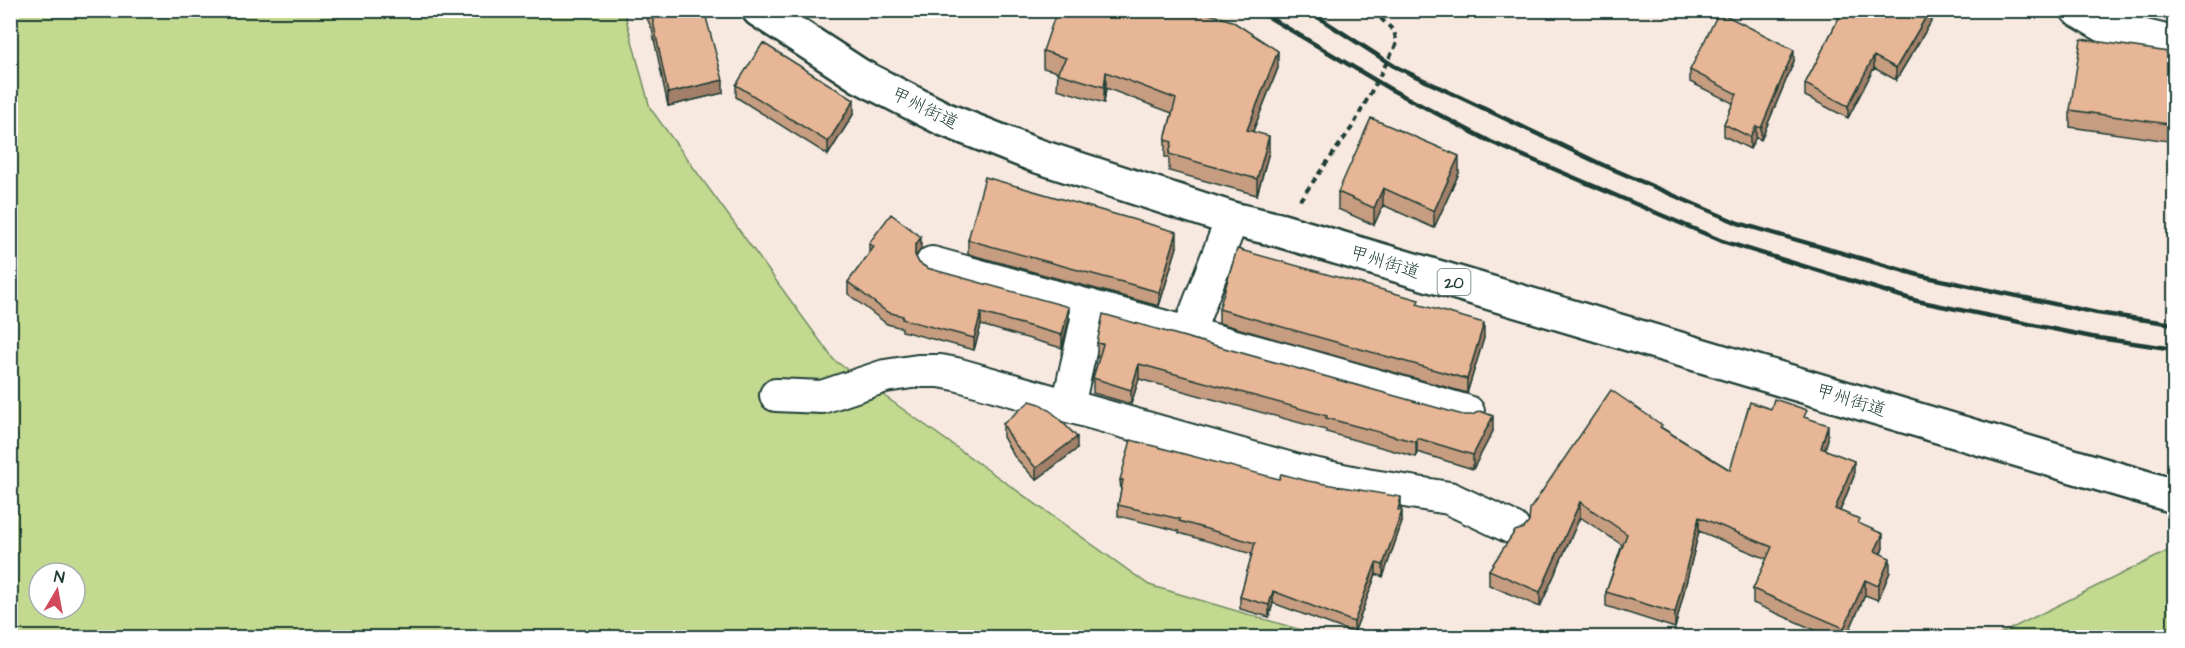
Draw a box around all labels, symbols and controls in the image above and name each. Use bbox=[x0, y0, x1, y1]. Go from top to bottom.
street label: 甲州街道 bbox=[887, 81, 963, 135]
street label: 甲州街道 bbox=[1347, 240, 1423, 285]
road number: 20 bbox=[1438, 269, 1470, 295]
street label: 甲州街道 bbox=[1813, 378, 1889, 423]
north arrow bbox=[27, 561, 87, 621]
text: N bbox=[53, 566, 66, 589]

